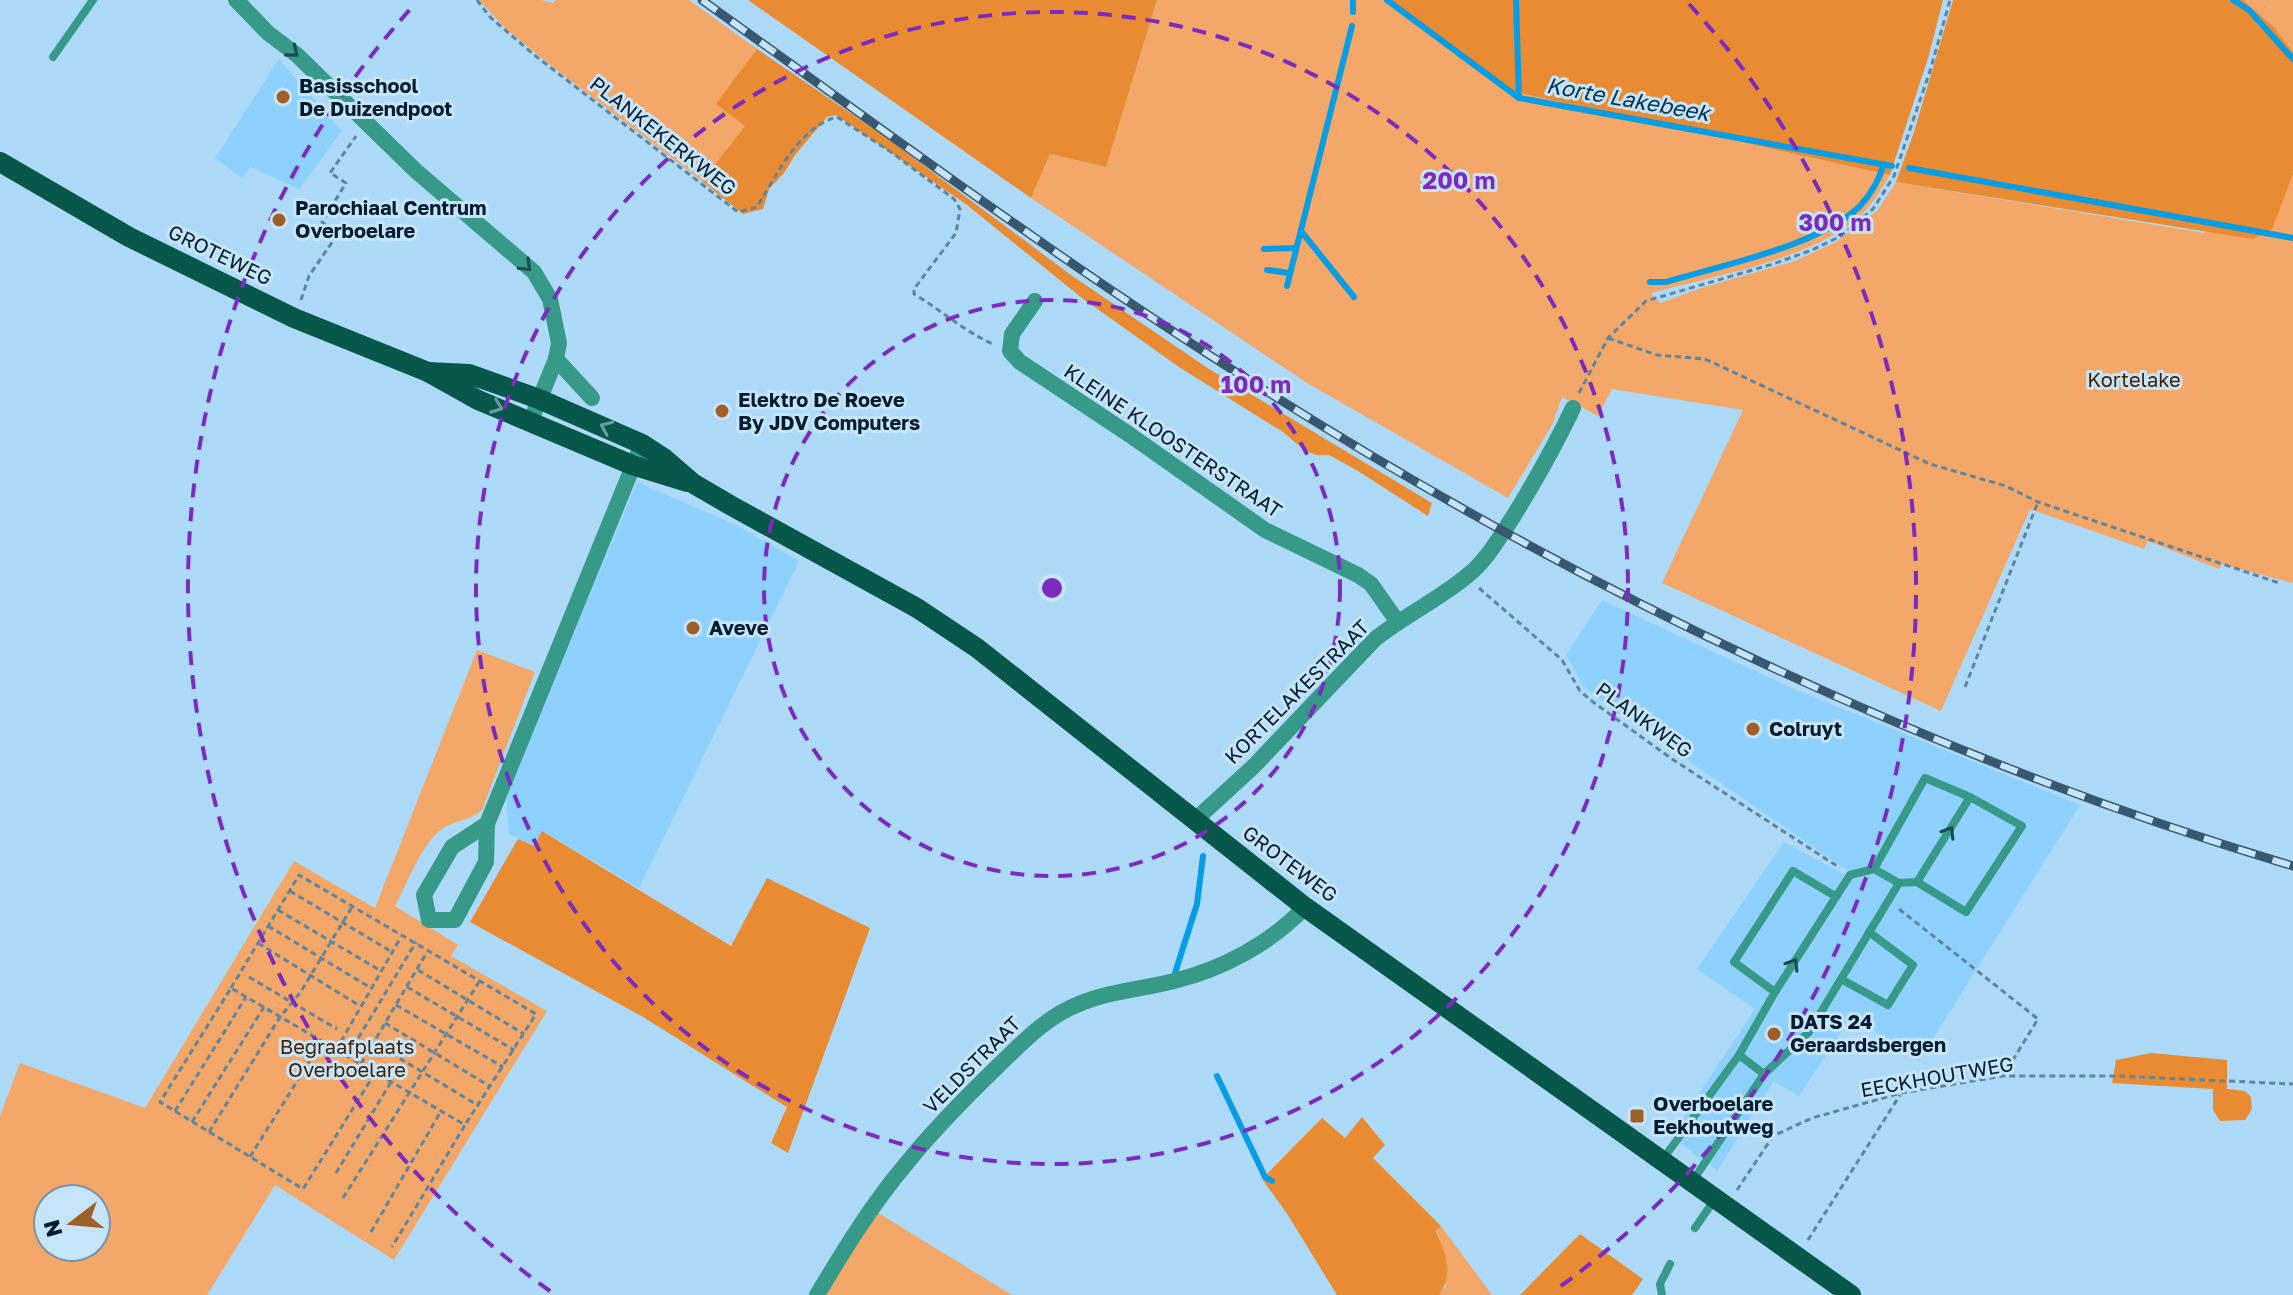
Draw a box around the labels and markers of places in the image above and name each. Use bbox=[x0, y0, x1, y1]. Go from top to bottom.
place label: Basisschool De Duizendpoot bbox=[299, 73, 452, 120]
marker: Basisschool De Duizendpoot bbox=[274, 88, 292, 106]
place label: Parochiaal Centrum Overboelare bbox=[295, 195, 486, 242]
marker: Parochiaal Centrum Overboelare bbox=[270, 211, 288, 229]
place label: Elektro De Roeve By JDV Computers bbox=[738, 387, 920, 434]
marker: Elektro De Roeve By JDV Computers bbox=[713, 402, 731, 420]
centre of rings bbox=[1038, 574, 1066, 602]
place label: Aveve bbox=[709, 615, 769, 639]
marker: Aveve bbox=[684, 619, 702, 637]
place label: Colruyt bbox=[1769, 716, 1842, 740]
marker: Colruyt bbox=[1744, 720, 1762, 738]
place label: DATS 24 Geraardsbergen bbox=[1790, 1009, 1946, 1056]
marker: DATS 24 Geraardsbergen bbox=[1765, 1025, 1783, 1043]
place label: Overboelare Eekhoutweg bbox=[1653, 1091, 1774, 1138]
marker: Overboelare Eekhoutweg bbox=[1628, 1107, 1646, 1125]

